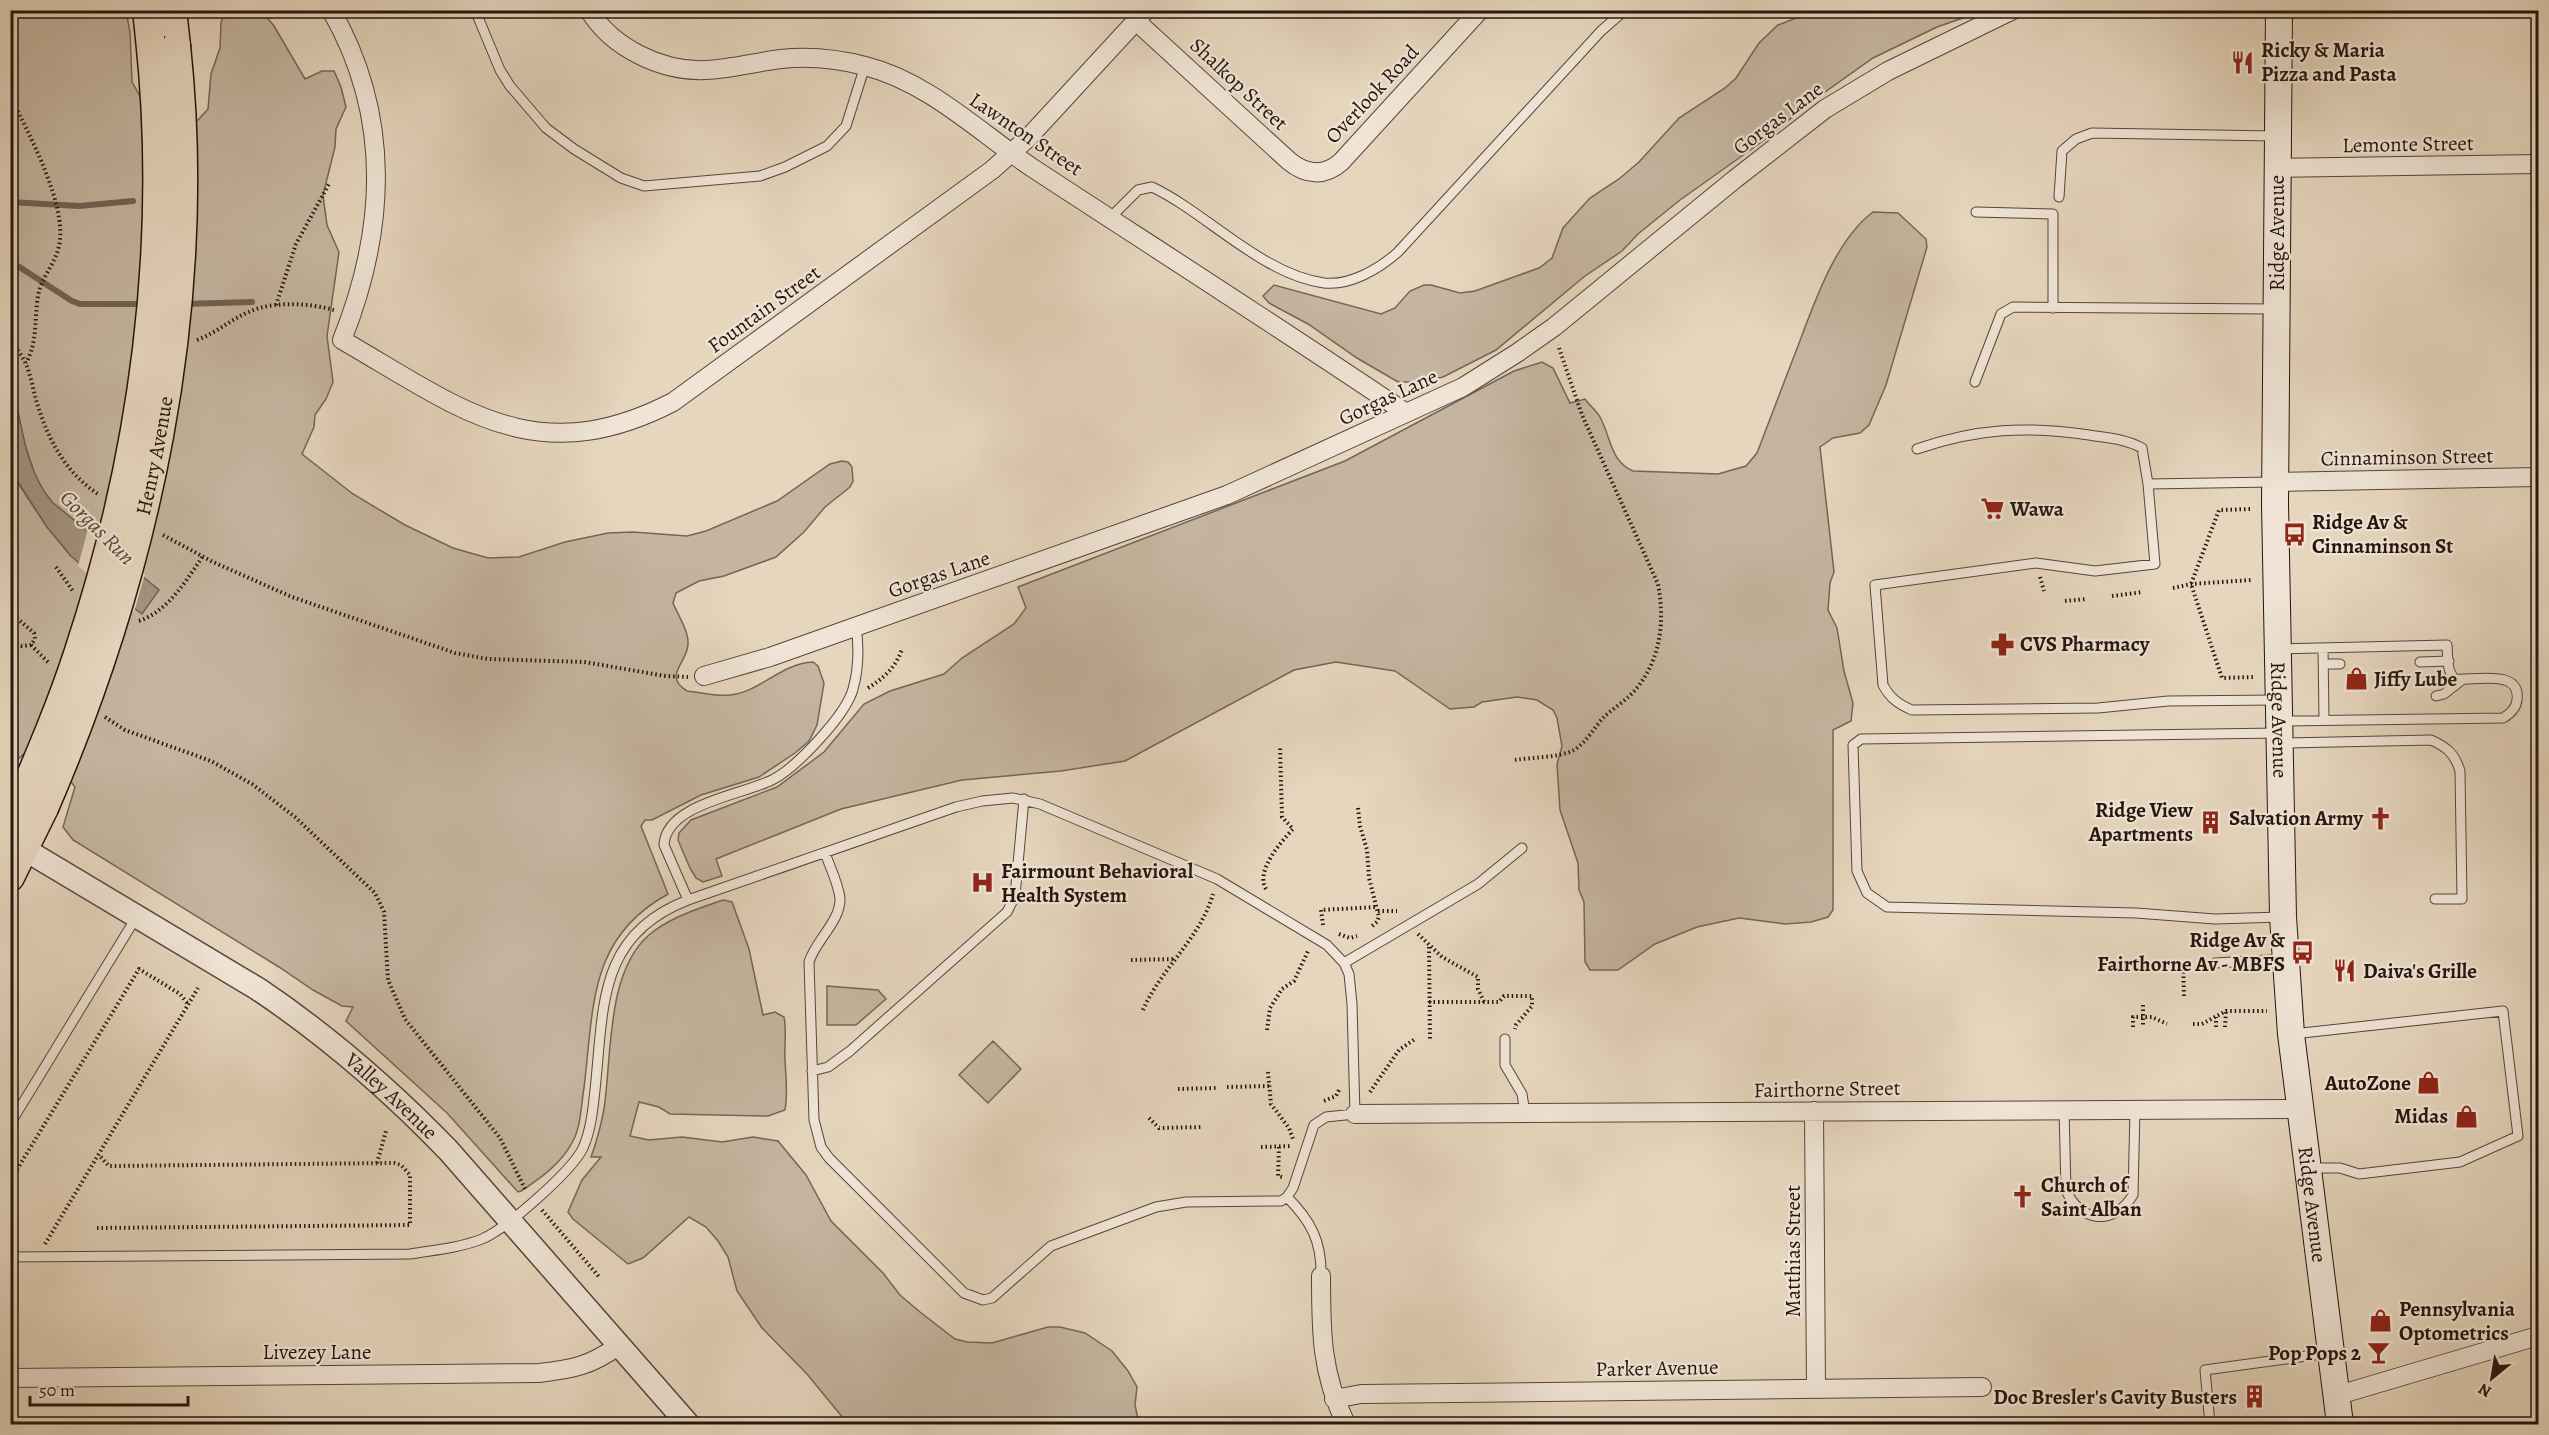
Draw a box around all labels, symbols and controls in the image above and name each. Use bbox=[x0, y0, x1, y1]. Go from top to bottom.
street label: Shalkop Street bbox=[1184, 31, 1294, 137]
place label: Ricky & Maria Pizza and Pasta bbox=[2261, 36, 2397, 88]
street label: Overlook Road bbox=[1319, 38, 1426, 149]
restaurant icon: Ricky & Maria Pizza and Pasta bbox=[2230, 49, 2256, 75]
street label: Gorgas Lane bbox=[1727, 75, 1829, 161]
street label: Lawnton Street bbox=[964, 86, 1088, 182]
street label: Lemonte Street bbox=[2342, 129, 2474, 159]
street label: Ridge Avenue bbox=[2263, 175, 2291, 291]
street label: Fountain Street bbox=[702, 259, 826, 359]
street label: Gorgas Lane bbox=[1334, 362, 1442, 432]
street label: Henry Avenue bbox=[129, 394, 180, 518]
street label: Cinnaminson Street bbox=[2320, 441, 2494, 473]
water label: Gorgas Run bbox=[53, 483, 142, 572]
place label: Wawa bbox=[2009, 495, 2065, 523]
supermarket icon: Wawa bbox=[1979, 496, 2005, 522]
place label: Ridge Av & Cinnaminson St bbox=[2312, 508, 2453, 560]
bus stop icon: Ridge Av & Cinnaminson St bbox=[2281, 521, 2307, 547]
street label: Gorgas Lane bbox=[884, 543, 994, 605]
place label: CVS Pharmacy bbox=[2020, 630, 2151, 658]
pharmacy icon: CVS Pharmacy bbox=[1989, 631, 2015, 657]
street label: Ridge Avenue bbox=[2264, 661, 2294, 778]
place label: Jiffy Lube bbox=[2374, 665, 2457, 693]
shop icon: Jiffy Lube bbox=[2343, 666, 2369, 692]
place label: Ridge View Apartments bbox=[2088, 796, 2194, 848]
place label: Salvation Army bbox=[2229, 804, 2364, 832]
church icon: Salvation Army bbox=[2368, 805, 2394, 831]
building icon: Ridge View Apartments bbox=[2198, 809, 2224, 835]
place label: Fairmount Behavioral Health System bbox=[1001, 857, 1194, 909]
hospital icon: Fairmount Behavioral Health System bbox=[970, 870, 996, 896]
place label: Ridge Av & Fairthorne Av - MBFS bbox=[2097, 926, 2286, 978]
bus stop icon: Ridge Av & Fairthorne Av - MBFS bbox=[2290, 939, 2316, 965]
place label: Daiva's Grille bbox=[2363, 957, 2477, 985]
restaurant icon: Daiva's Grille bbox=[2332, 958, 2358, 984]
street label: Valley Avenue bbox=[338, 1045, 444, 1146]
place label: AutoZone bbox=[2324, 1069, 2411, 1097]
shop icon: AutoZone bbox=[2416, 1070, 2442, 1096]
street label: Fairthorne Street bbox=[1753, 1074, 1901, 1104]
place label: Midas bbox=[2394, 1102, 2448, 1130]
shop icon: Midas bbox=[2453, 1103, 2479, 1129]
street label: Ridge Avenue bbox=[2291, 1145, 2334, 1264]
place label: Church of Saint Alban bbox=[2041, 1171, 2142, 1223]
church icon: Church of Saint Alban bbox=[2010, 1184, 2036, 1210]
street label: Matthias Street bbox=[1779, 1185, 1807, 1317]
place label: Pennsylvania Optometrics bbox=[2399, 1295, 2516, 1347]
shop icon: Pennsylvania Optometrics bbox=[2368, 1308, 2394, 1334]
street label: Livezey Lane bbox=[263, 1338, 371, 1366]
place label: Pop Pops 2 bbox=[2268, 1339, 2361, 1367]
bar icon: Pop Pops 2 bbox=[2366, 1340, 2392, 1366]
north arrow bbox=[2462, 1348, 2522, 1408]
street label: Parker Avenue bbox=[1595, 1353, 1719, 1383]
scale bar bbox=[30, 1369, 188, 1407]
text: 50 m bbox=[39, 1378, 75, 1402]
text: N bbox=[2474, 1378, 2496, 1403]
place label: Doc Bresler's Cavity Busters bbox=[1993, 1383, 2237, 1411]
building icon: Doc Bresler's Cavity Busters bbox=[2242, 1384, 2268, 1410]

